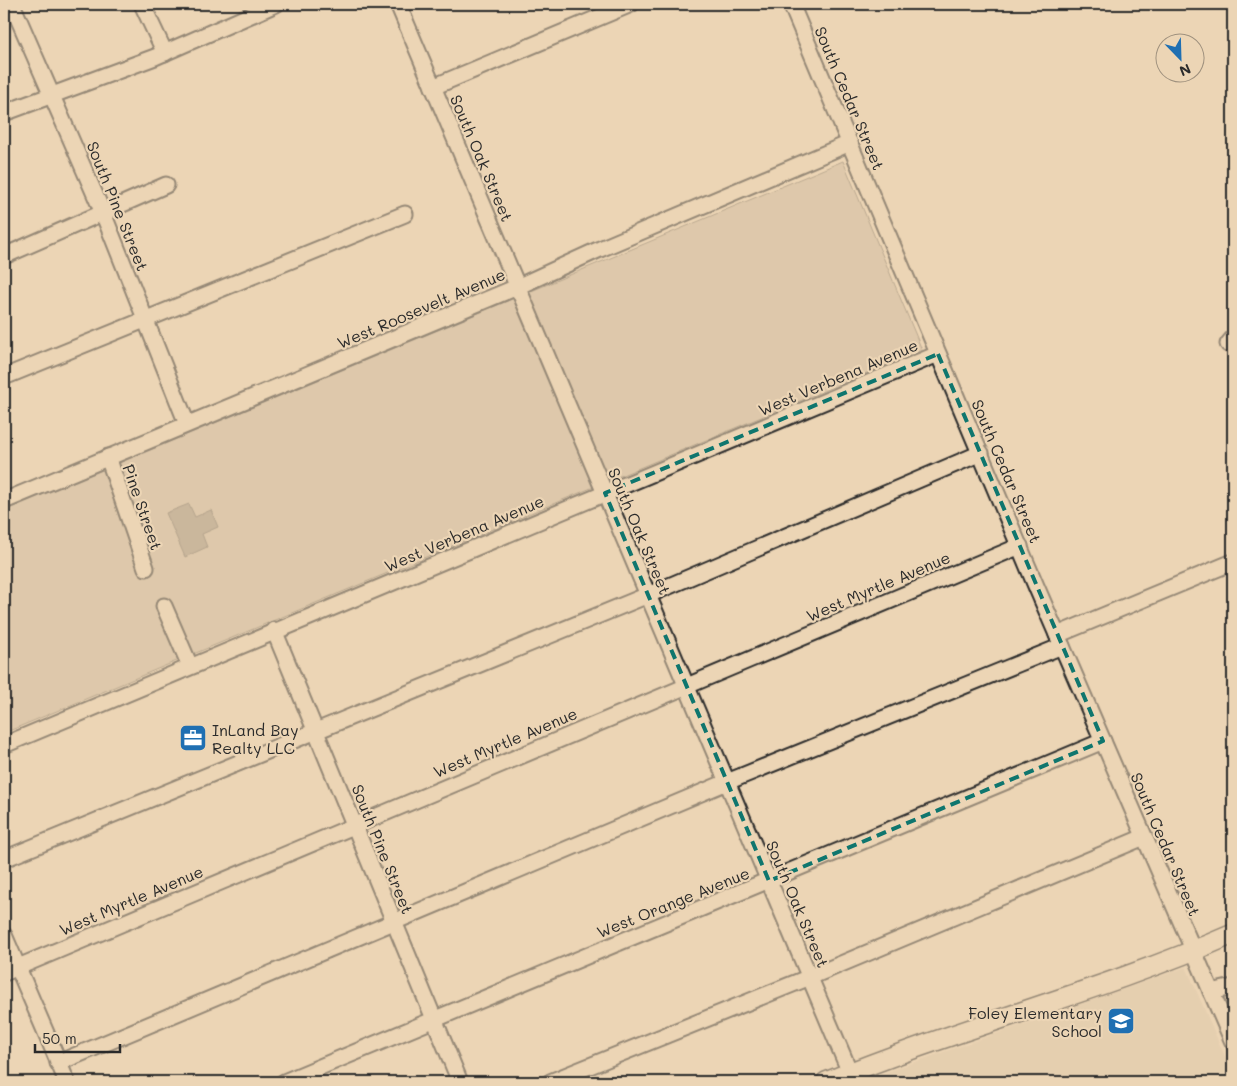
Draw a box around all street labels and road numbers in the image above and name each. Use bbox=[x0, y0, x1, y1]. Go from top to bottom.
street label: South Cedar Street bbox=[810, 23, 890, 173]
street label: South Oak Street bbox=[446, 91, 518, 225]
street label: South Pine Street bbox=[82, 138, 154, 274]
street label: West Roosevelt Avenue bbox=[334, 263, 508, 353]
street label: West Verbena Avenue bbox=[755, 334, 921, 420]
street label: South Cedar Street bbox=[967, 396, 1047, 546]
street label: Pine Street bbox=[119, 461, 167, 553]
street label: South Oak Street bbox=[604, 464, 676, 598]
street label: West Verbena Avenue bbox=[381, 490, 547, 576]
street label: West Myrtle Avenue bbox=[803, 546, 953, 626]
street label: West Myrtle Avenue bbox=[430, 702, 580, 782]
street label: South Cedar Street bbox=[1126, 769, 1206, 919]
street label: South Pine Street bbox=[347, 781, 419, 917]
street label: South Oak Street bbox=[762, 837, 834, 971]
street label: West Myrtle Avenue bbox=[56, 860, 206, 940]
street label: West Orange Avenue bbox=[593, 862, 753, 942]

